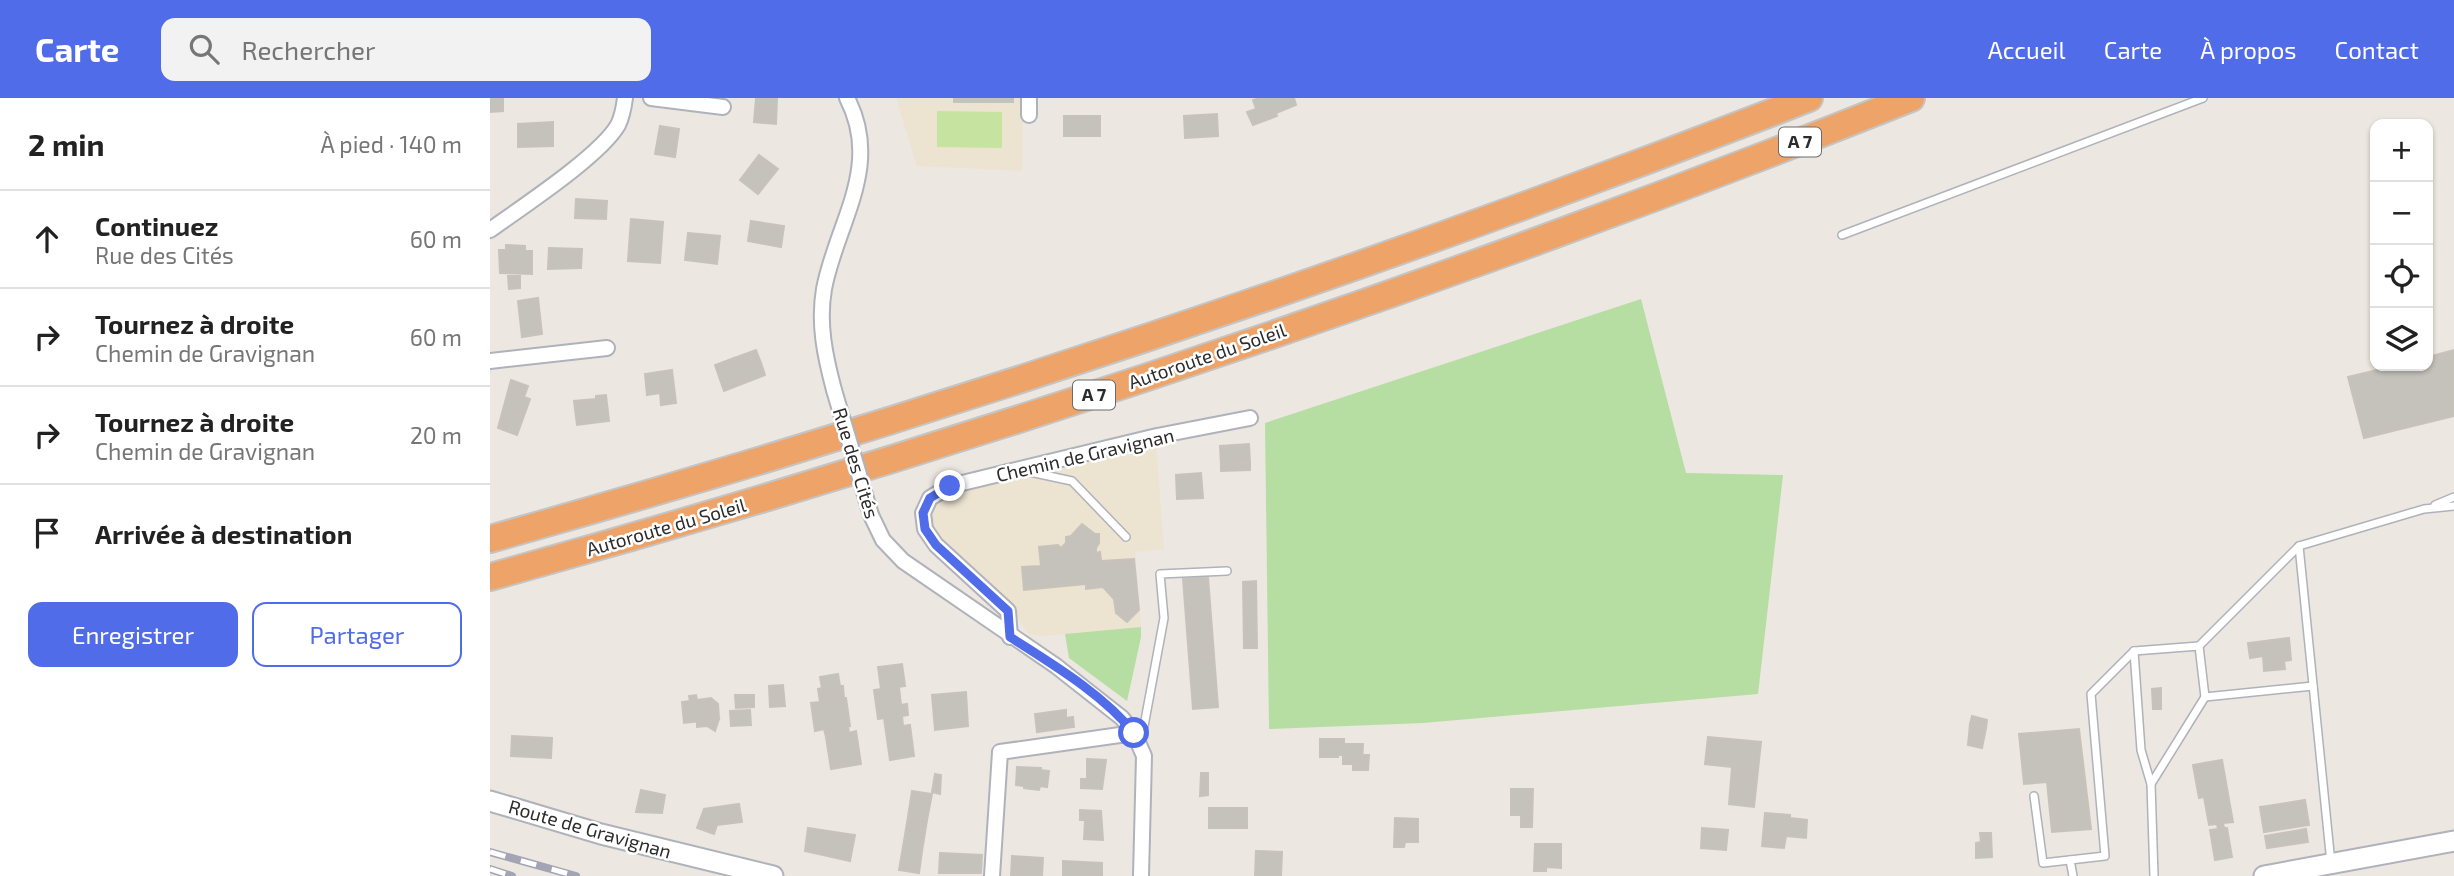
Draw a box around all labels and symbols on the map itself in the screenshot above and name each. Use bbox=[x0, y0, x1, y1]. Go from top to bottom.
road number: A 7 bbox=[1779, 127, 1821, 156]
street label: Autoroute du Soleil bbox=[1125, 318, 1289, 393]
road number: A 7 bbox=[1073, 380, 1115, 410]
street label: Rue des Cités bbox=[829, 405, 884, 521]
street label: Chemin de Gravignan bbox=[994, 423, 1176, 486]
route end bbox=[934, 470, 965, 501]
street label: Autoroute du Soleil bbox=[583, 493, 749, 560]
route start bbox=[1118, 717, 1149, 748]
street label: Route de Gravignan bbox=[506, 794, 674, 863]

